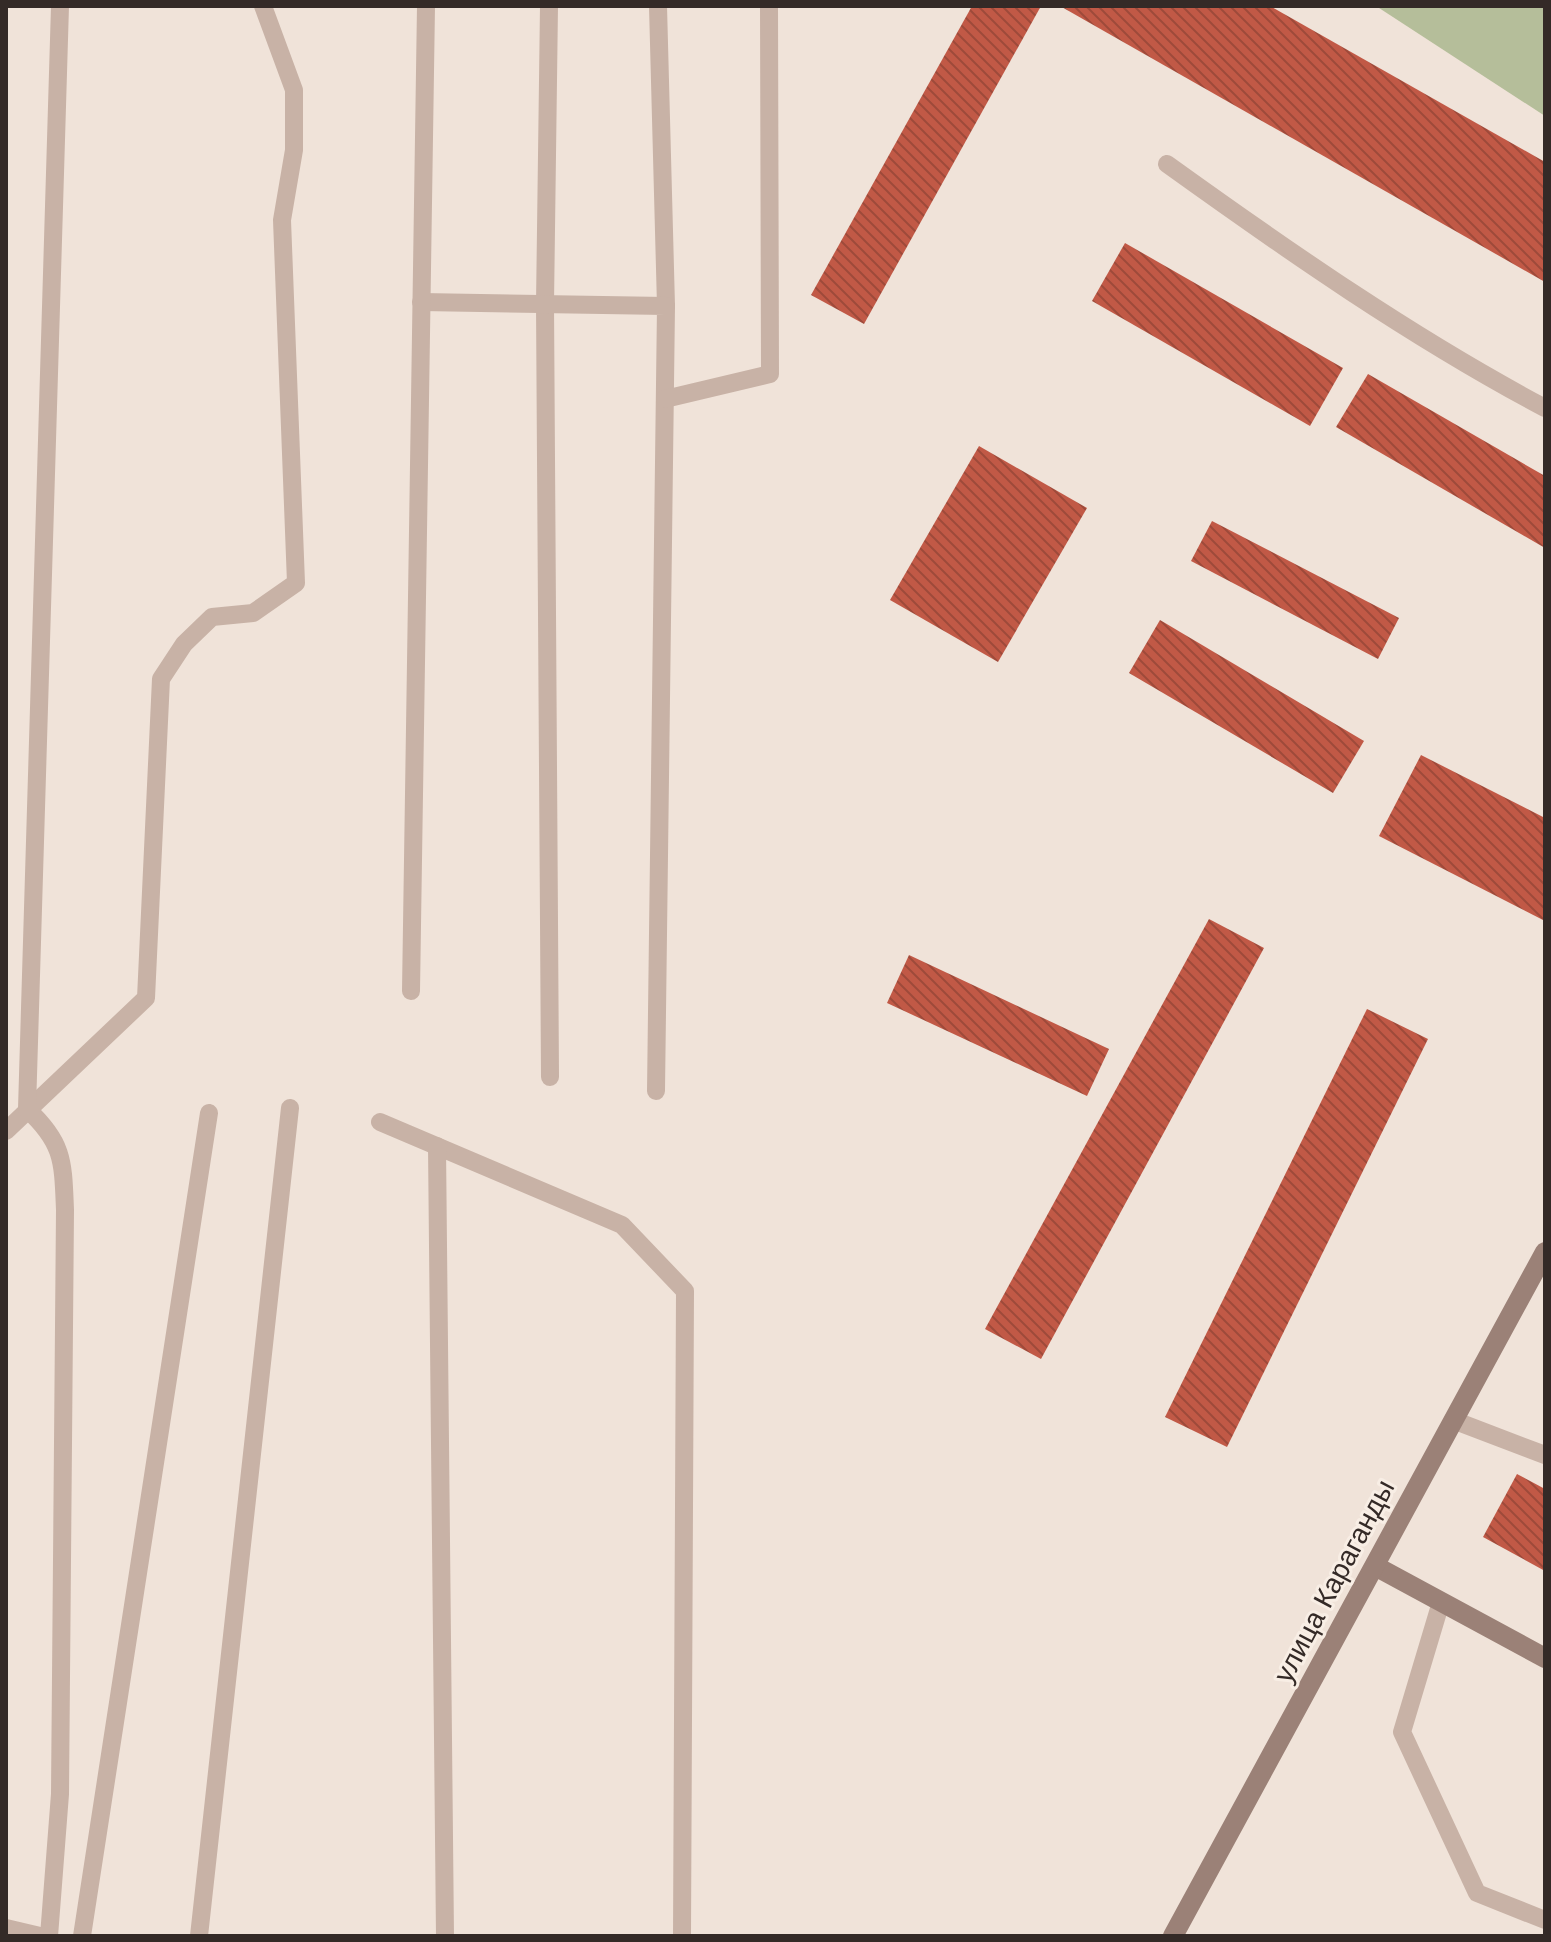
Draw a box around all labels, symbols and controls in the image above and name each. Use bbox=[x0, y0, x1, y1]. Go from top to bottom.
street label: улица Караганды bbox=[1268, 1474, 1400, 1688]

